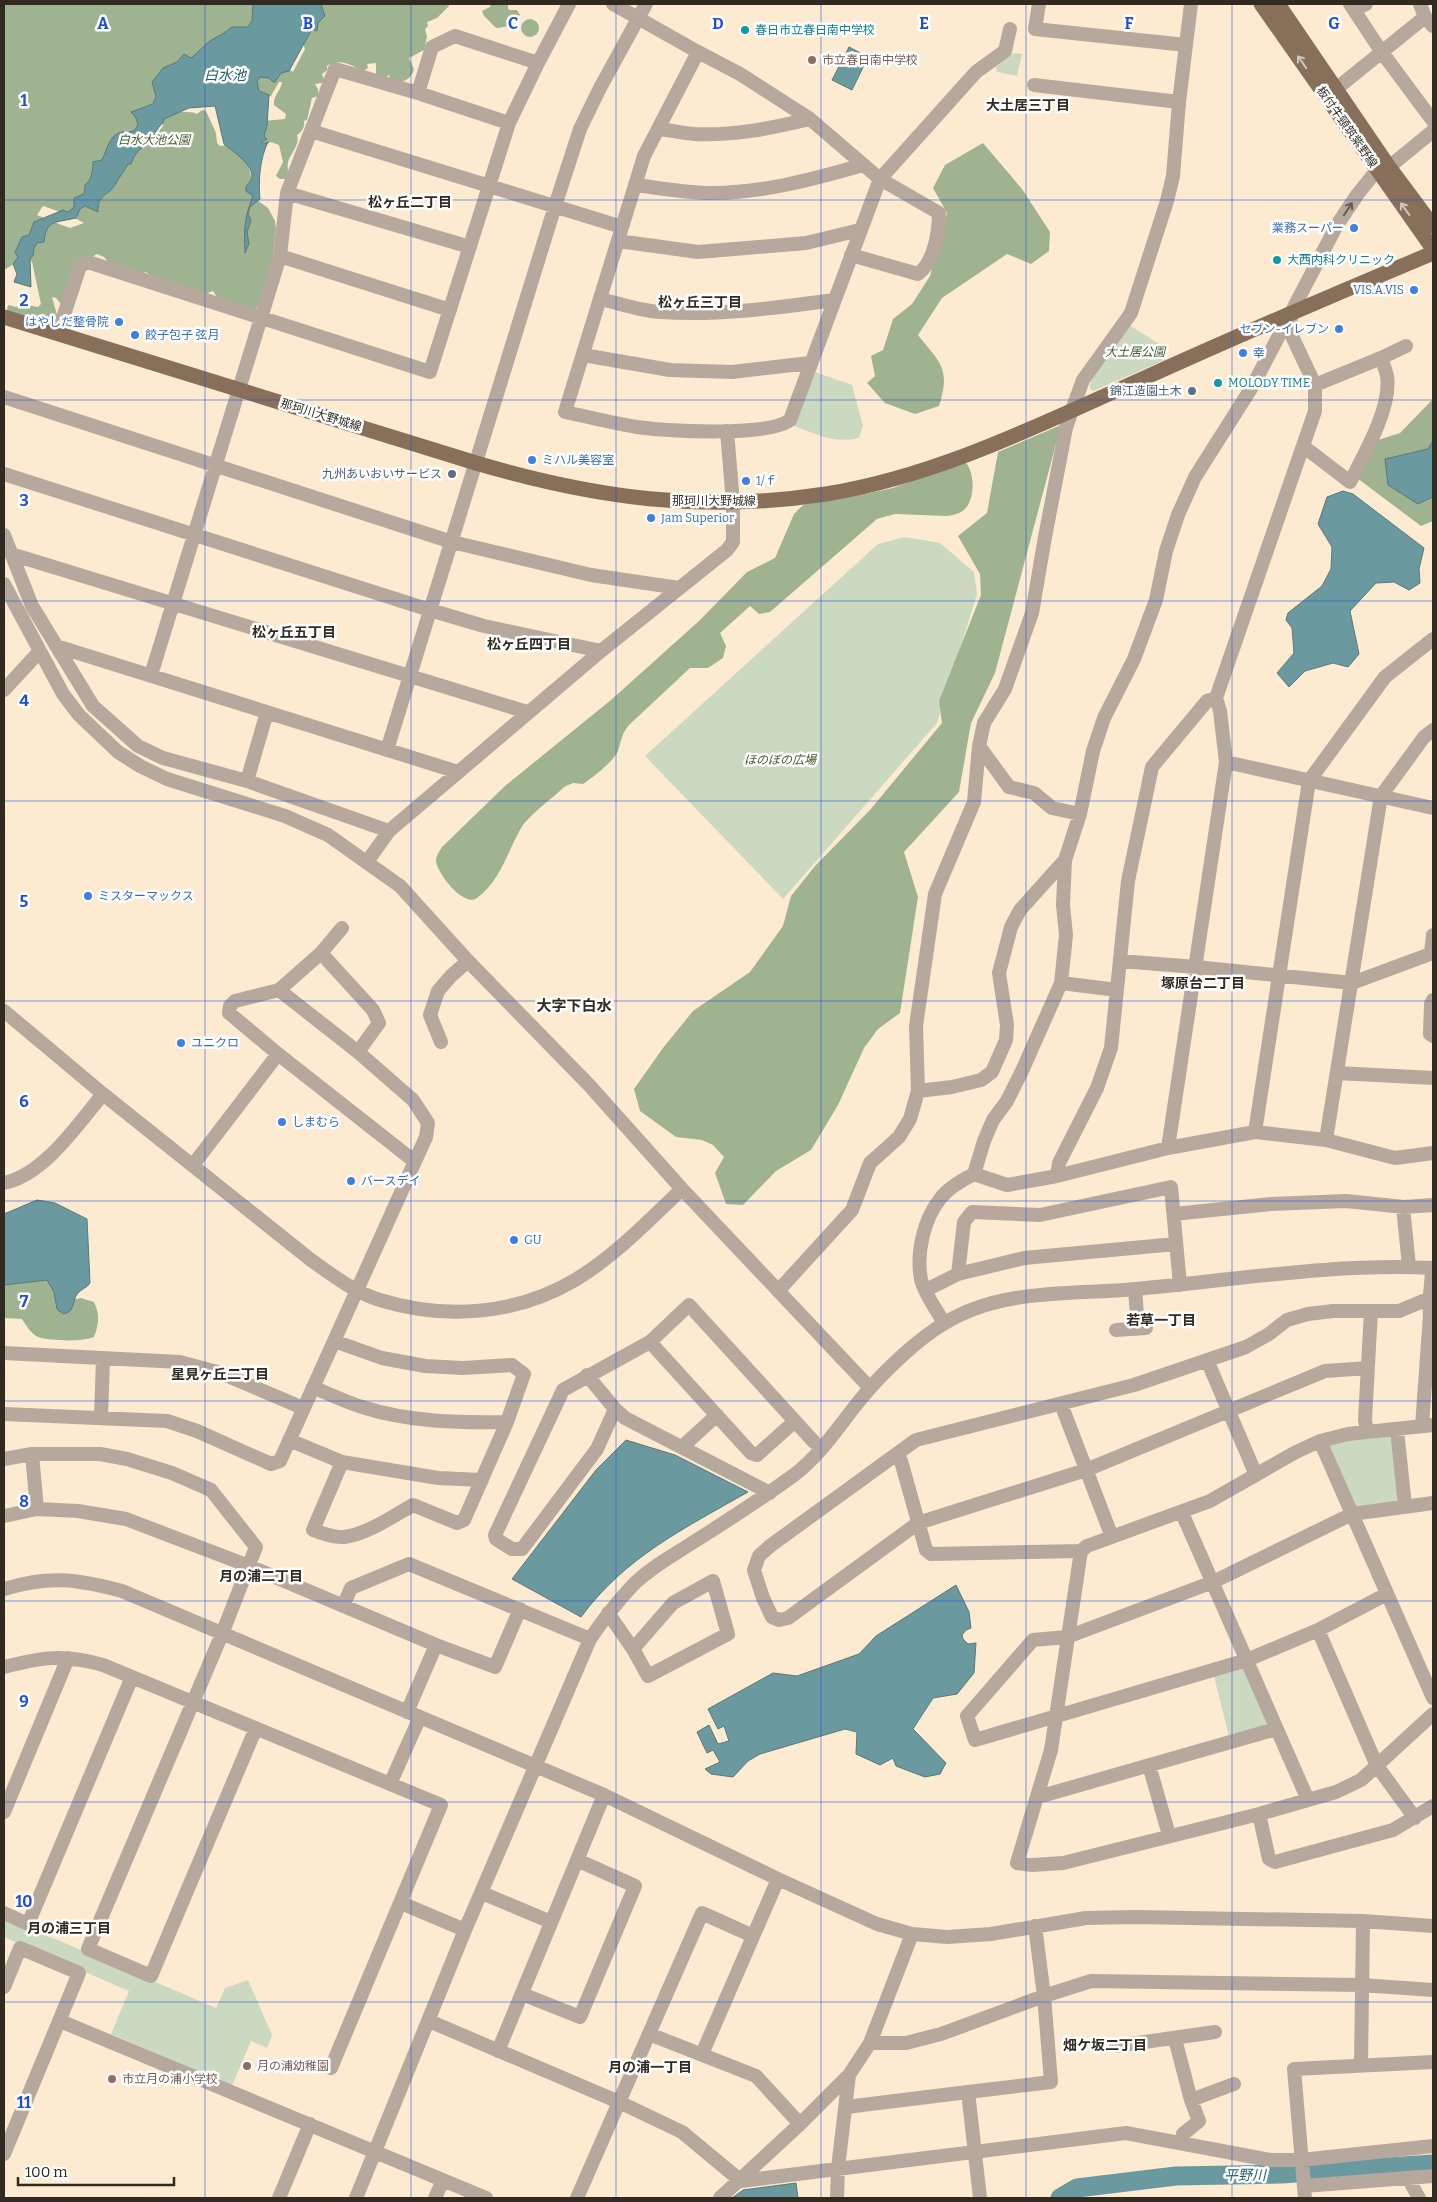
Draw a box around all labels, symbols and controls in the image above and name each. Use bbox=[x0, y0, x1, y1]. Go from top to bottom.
text: A bbox=[97, 14, 109, 33]
text: B bbox=[303, 14, 313, 33]
text: C bbox=[508, 14, 518, 33]
text: D bbox=[712, 14, 724, 33]
text: E bbox=[919, 14, 929, 33]
text: F bbox=[1125, 14, 1134, 33]
text: G bbox=[1328, 14, 1340, 33]
place label: 春日市立春日南中学校 bbox=[755, 23, 875, 37]
marker: 春日市立春日南中学校 bbox=[739, 24, 751, 36]
place label: 市立春日南中学校 bbox=[822, 53, 918, 67]
marker: 市立春日南中学校 bbox=[806, 54, 818, 66]
one-way arrow bbox=[1297, 55, 1307, 69]
water label: 白水池 bbox=[204, 67, 248, 84]
street label: 板付牛頸筑紫野線 bbox=[1314, 84, 1380, 170]
text: 1 bbox=[21, 91, 28, 110]
district label: 大土居三丁目 bbox=[986, 97, 1070, 114]
park label: 白水大池公園 bbox=[118, 133, 192, 147]
district label: 松ヶ丘二丁目 bbox=[368, 194, 452, 211]
one-way arrow bbox=[1342, 202, 1353, 216]
one-way arrow bbox=[1400, 202, 1410, 216]
place label: 業務スーパー bbox=[1272, 221, 1344, 235]
marker: 業務スーパー bbox=[1348, 222, 1360, 234]
place label: 大西内科クリニック bbox=[1287, 253, 1395, 267]
marker: 大西内科クリニック bbox=[1271, 254, 1283, 266]
place label: VIS.A.VIS bbox=[1353, 283, 1404, 297]
marker: VIS.A.VIS bbox=[1408, 284, 1420, 296]
text: 2 bbox=[19, 291, 29, 310]
district label: 松ヶ丘三丁目 bbox=[658, 294, 742, 311]
place label: はやしだ整骨院 bbox=[25, 315, 109, 329]
marker: はやしだ整骨院 bbox=[113, 316, 125, 328]
place label: セブン-イレブン bbox=[1240, 322, 1329, 336]
marker: セブン-イレブン bbox=[1333, 323, 1345, 335]
place label: 餃子包子 弦月 bbox=[145, 328, 219, 342]
marker: 餃子包子 弦月 bbox=[129, 329, 141, 341]
park label: 大土居公園 bbox=[1105, 345, 1167, 359]
place label: 幸 bbox=[1253, 346, 1265, 360]
marker: 幸 bbox=[1237, 347, 1249, 359]
place label: MOLODY TIME bbox=[1228, 376, 1310, 390]
marker: MOLODY TIME bbox=[1212, 377, 1224, 389]
place label: 錦江造園土木 bbox=[1110, 384, 1182, 398]
marker: 錦江造園土木 bbox=[1186, 385, 1198, 397]
street label: 那珂川大野城線 bbox=[279, 396, 363, 434]
place label: ミハル美容室 bbox=[542, 453, 614, 467]
marker: ミハル美容室 bbox=[526, 454, 538, 466]
place label: 九州あいおいサービス bbox=[322, 467, 442, 481]
marker: 九州あいおいサービス bbox=[446, 468, 458, 480]
place label: 1/ｆ bbox=[756, 474, 777, 488]
marker: 1/ｆ bbox=[740, 475, 752, 487]
text: 3 bbox=[19, 491, 29, 510]
street label: 那珂川大野城線 bbox=[672, 494, 756, 508]
place label: Jam Superior bbox=[660, 511, 735, 525]
marker: Jam Superior bbox=[645, 512, 657, 524]
district label: 松ヶ丘五丁目 bbox=[252, 624, 336, 641]
district label: 松ヶ丘四丁目 bbox=[487, 636, 571, 653]
text: 4 bbox=[19, 691, 29, 710]
park label: ほのぼの広場 bbox=[744, 753, 818, 767]
place label: ミスターマックス bbox=[98, 889, 194, 903]
marker: ミスターマックス bbox=[82, 890, 94, 902]
text: 5 bbox=[20, 892, 29, 911]
district label: 塚原台二丁目 bbox=[1161, 975, 1245, 992]
district label: 大字下白水 bbox=[536, 997, 612, 1015]
place label: ユニクロ bbox=[191, 1036, 239, 1050]
marker: ユニクロ bbox=[175, 1037, 187, 1049]
text: 6 bbox=[19, 1092, 29, 1111]
place label: しまむら bbox=[292, 1115, 340, 1129]
marker: しまむら bbox=[276, 1116, 288, 1128]
place label: バースデイ bbox=[361, 1174, 420, 1188]
marker: バースデイ bbox=[345, 1175, 357, 1187]
place label: GU bbox=[524, 1233, 542, 1247]
marker: GU bbox=[508, 1234, 520, 1246]
text: 7 bbox=[20, 1292, 29, 1311]
district label: 若草一丁目 bbox=[1126, 1312, 1196, 1329]
district label: 星見ヶ丘二丁目 bbox=[171, 1366, 269, 1383]
text: 8 bbox=[19, 1492, 29, 1511]
district label: 月の浦二丁目 bbox=[219, 1568, 303, 1585]
text: 9 bbox=[19, 1692, 29, 1711]
text: 10 bbox=[15, 1892, 33, 1911]
district label: 月の浦三丁目 bbox=[27, 1920, 111, 1937]
district label: 畑ケ坂二丁目 bbox=[1063, 2037, 1147, 2054]
place label: 月の浦幼稚園 bbox=[257, 2059, 329, 2073]
district label: 月の浦一丁目 bbox=[608, 2059, 692, 2076]
marker: 月の浦幼稚園 bbox=[241, 2060, 253, 2072]
place label: 市立月の浦小学校 bbox=[122, 2072, 218, 2086]
marker: 市立月の浦小学校 bbox=[106, 2073, 118, 2085]
text: 11 bbox=[17, 2093, 31, 2112]
scale bar bbox=[18, 2154, 174, 2186]
text: 100 m bbox=[25, 2163, 68, 2181]
water label: 平野川 bbox=[1224, 2167, 1268, 2184]

